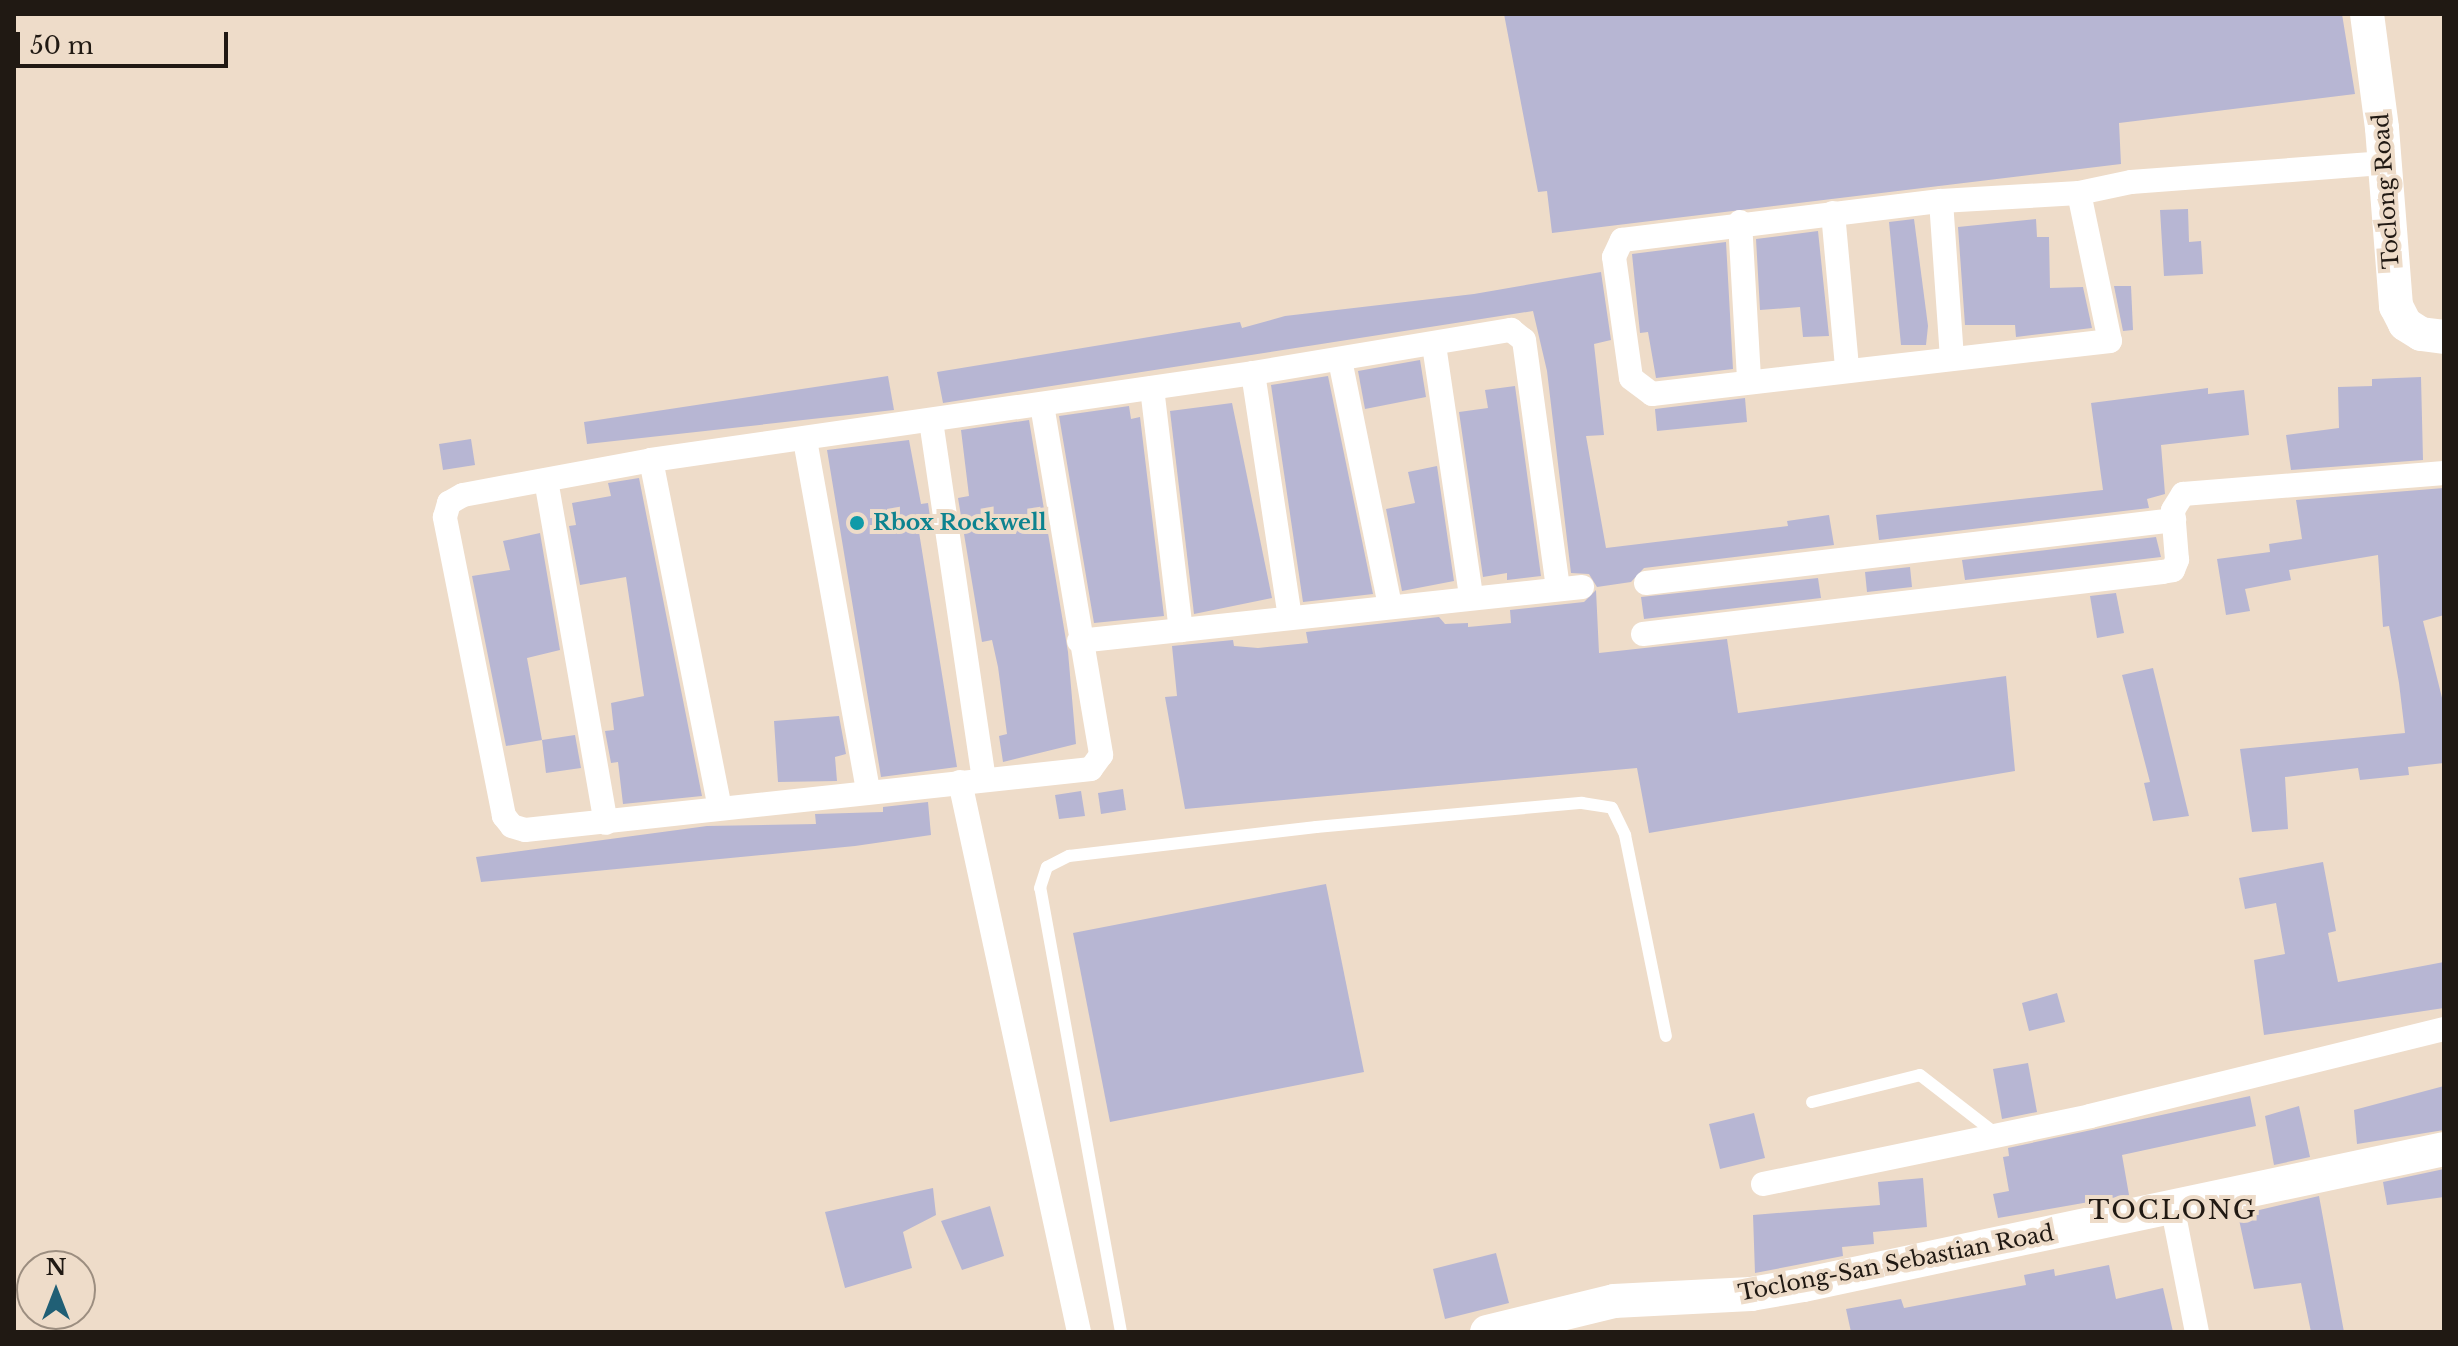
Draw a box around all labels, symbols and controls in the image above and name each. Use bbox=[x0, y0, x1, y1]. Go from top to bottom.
scale bar bbox=[20, 16, 232, 66]
text: 50 m bbox=[30, 31, 93, 60]
street label: Toclong Road bbox=[2367, 112, 2405, 270]
place label: Rbox Rockwell bbox=[873, 510, 1047, 536]
marker: Rbox Rockwell bbox=[848, 514, 866, 532]
district label: TOCLONG bbox=[2089, 1195, 2257, 1227]
street label: Toclong-San Sebastian Road bbox=[1736, 1219, 2056, 1307]
north arrow bbox=[16, 1250, 96, 1330]
text: N bbox=[46, 1254, 66, 1281]

